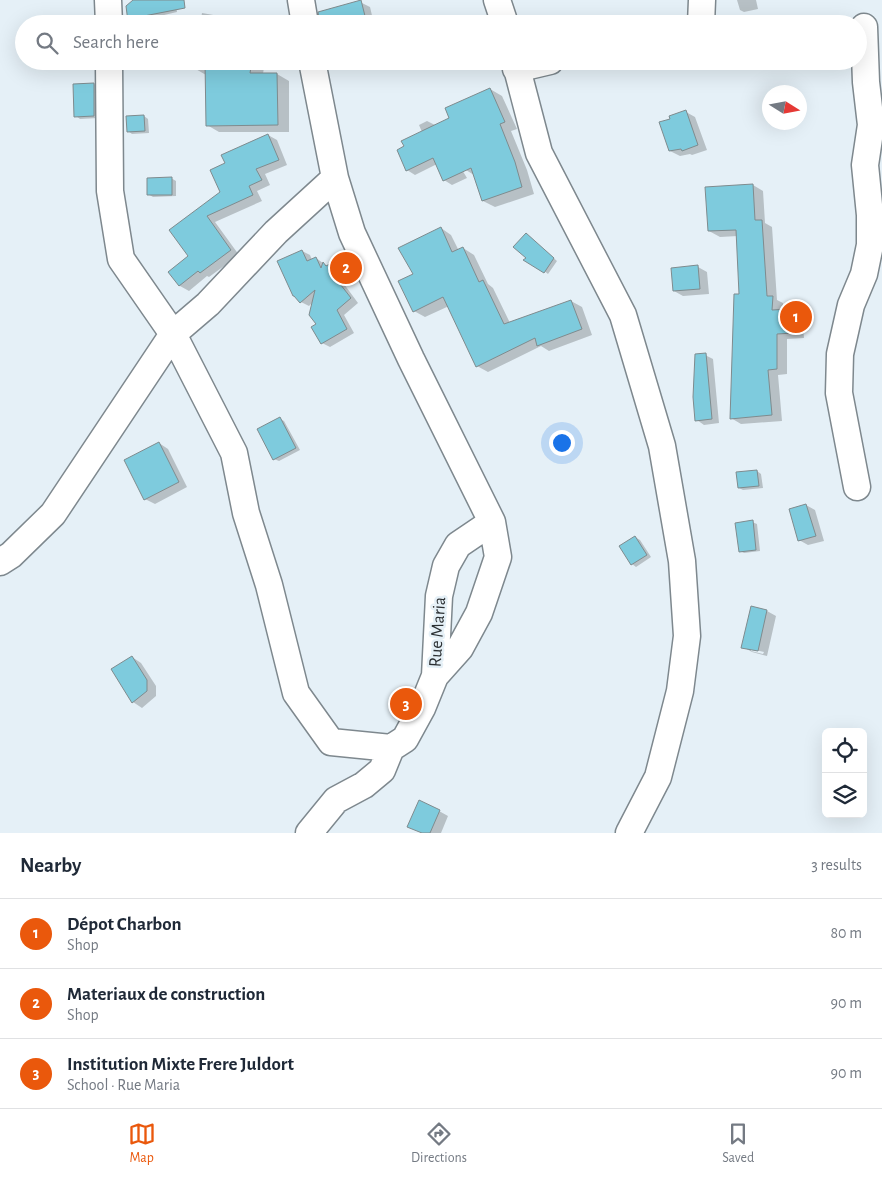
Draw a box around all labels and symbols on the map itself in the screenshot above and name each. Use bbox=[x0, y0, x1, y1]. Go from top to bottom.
north arrow bbox=[762, 85, 807, 130]
pin: 2 bbox=[330, 249, 362, 287]
pin: 1 bbox=[780, 298, 812, 336]
your location bbox=[549, 430, 575, 456]
street label: Rue Maria bbox=[427, 596, 449, 668]
pin: 3 bbox=[390, 685, 422, 723]

